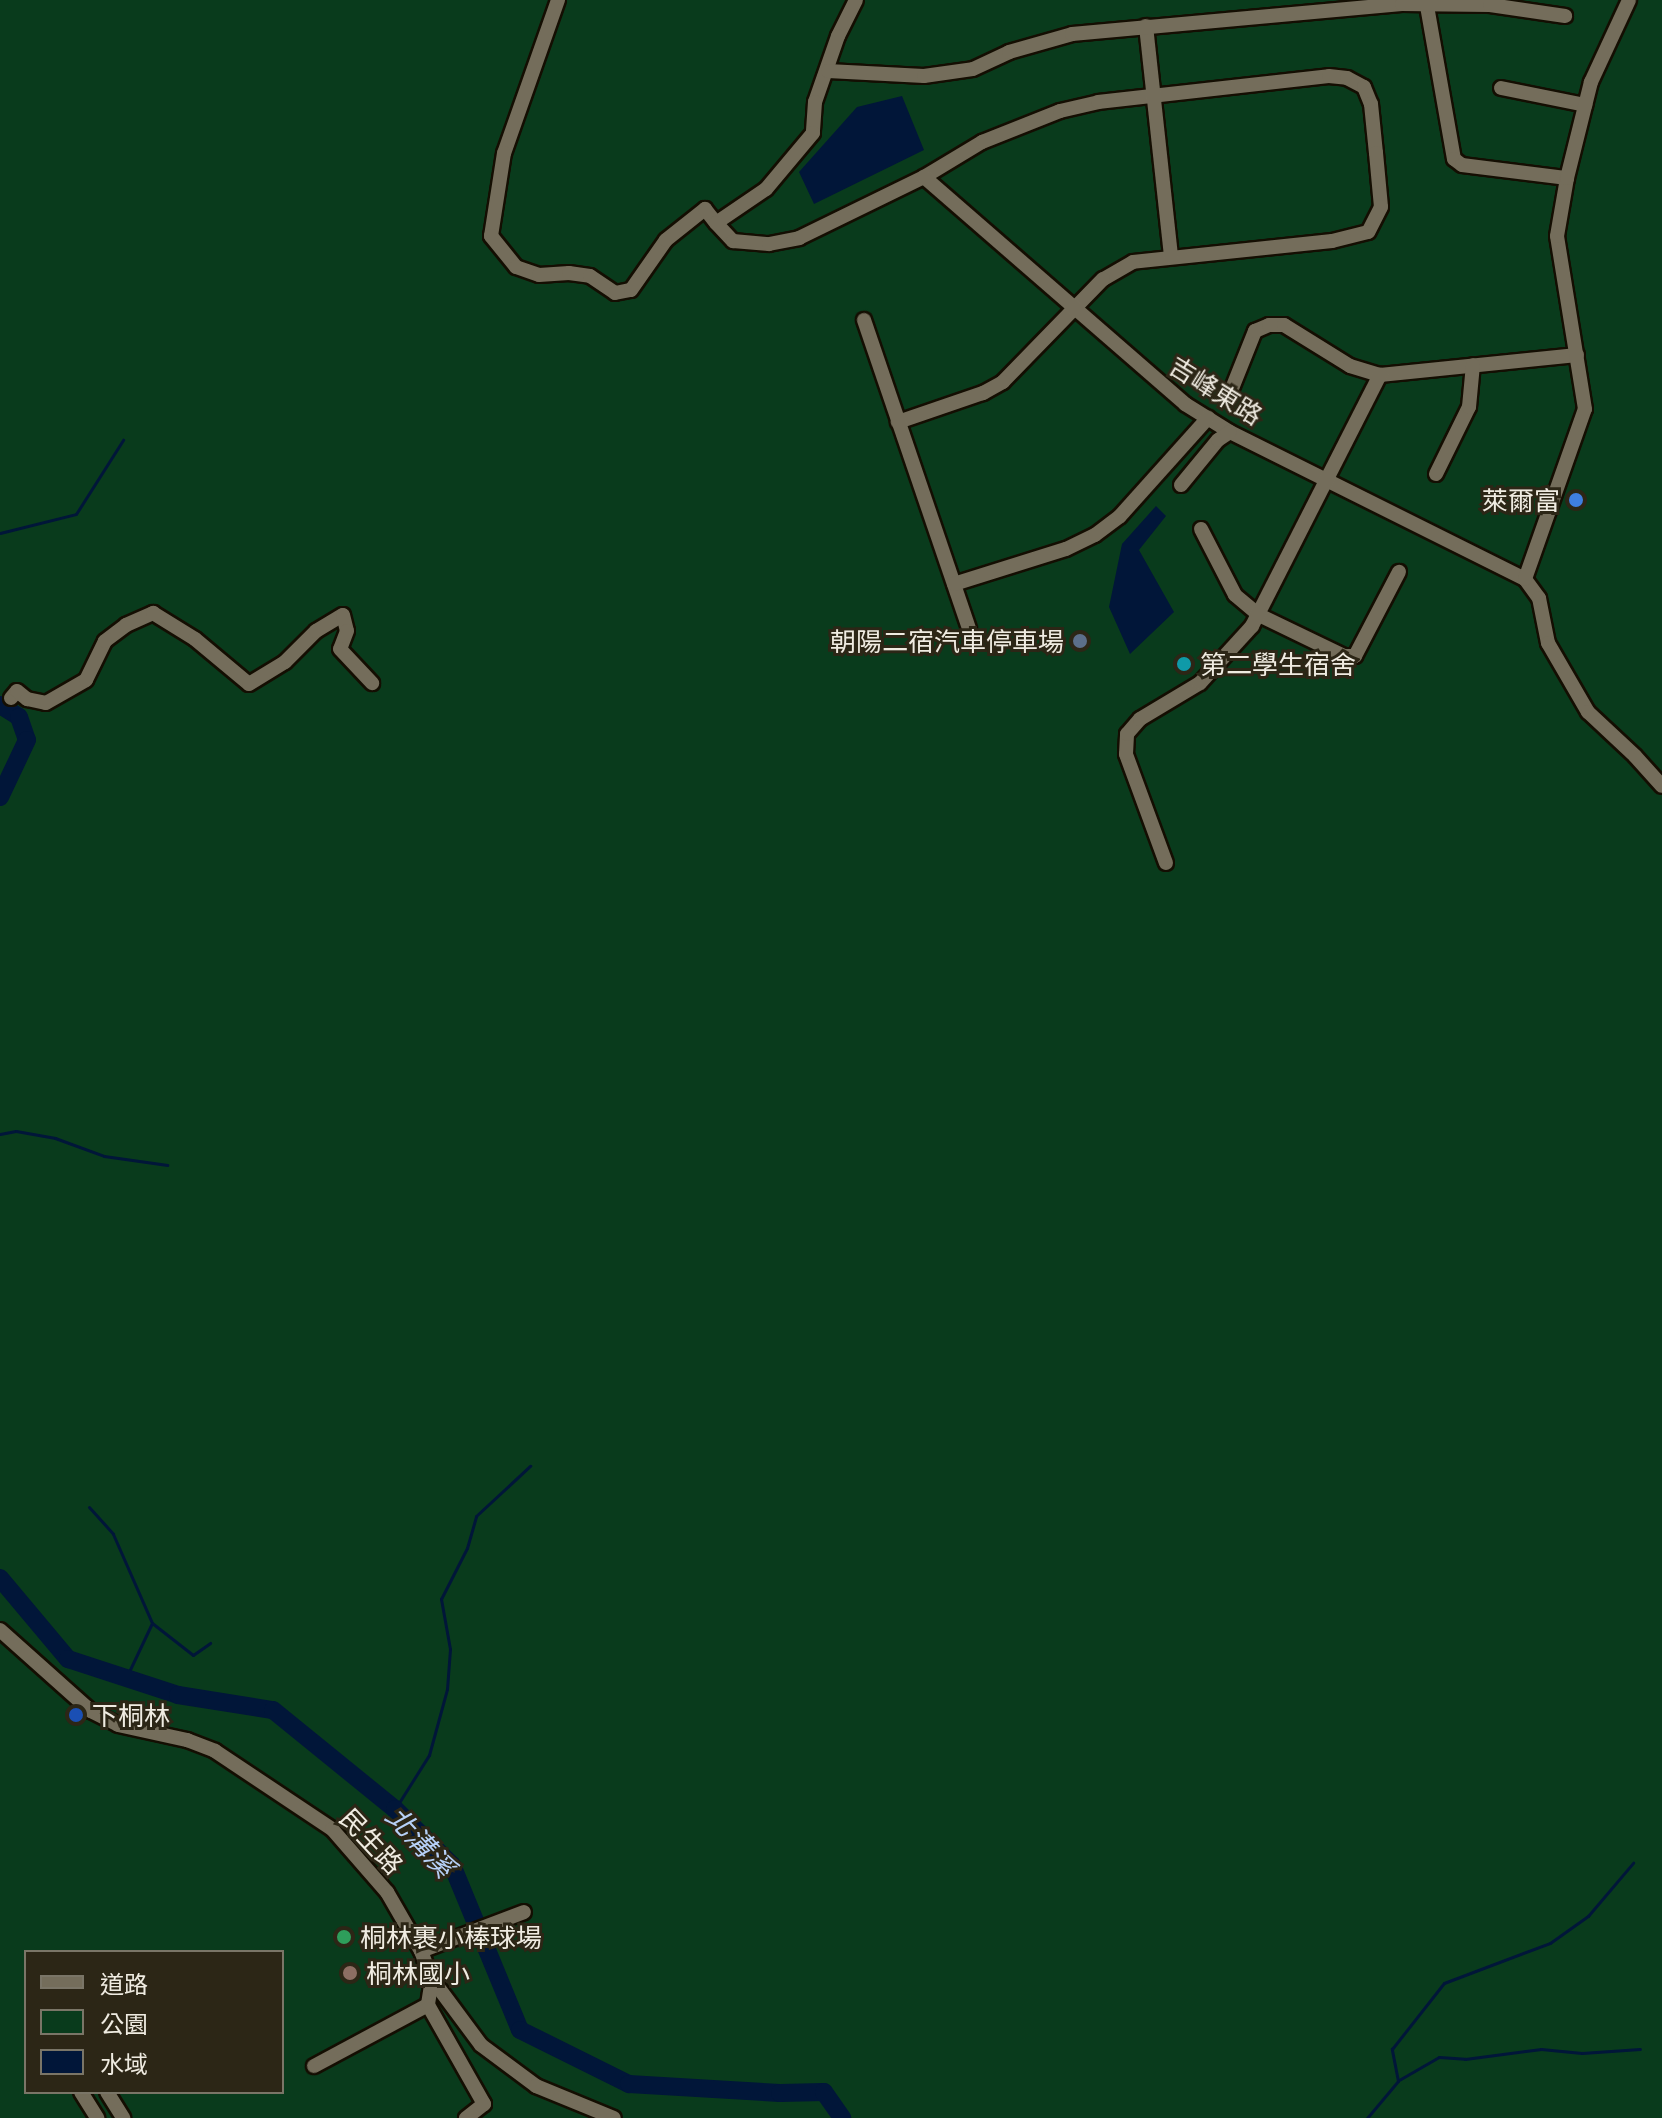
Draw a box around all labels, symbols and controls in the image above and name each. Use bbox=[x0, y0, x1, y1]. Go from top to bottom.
street label: 吉峰東路 bbox=[1164, 349, 1268, 431]
place label: 萊爾富 bbox=[1482, 484, 1560, 516]
marker: 萊爾富 bbox=[1567, 491, 1585, 509]
place label: 朝陽二宿汽車停車場 bbox=[830, 625, 1064, 657]
marker: 朝陽二宿汽車停車場 bbox=[1071, 632, 1089, 650]
place label: 第二學生宿舍 bbox=[1200, 648, 1356, 680]
marker: 第二學生宿舍 bbox=[1175, 655, 1193, 673]
place label: 下桐林 bbox=[92, 1699, 170, 1731]
marker: 下桐林 bbox=[67, 1706, 85, 1724]
water label: 北溝溪 bbox=[380, 1799, 462, 1883]
street label: 民生路 bbox=[334, 1802, 410, 1880]
place label: 桐林裹小棒球場 bbox=[360, 1921, 542, 1953]
marker: 桐林裹小棒球場 bbox=[335, 1928, 353, 1946]
legend bbox=[24, 1950, 284, 2094]
place label: 桐林國小 bbox=[366, 1957, 470, 1989]
marker: 桐林國小 bbox=[341, 1964, 359, 1982]
text: 道路 bbox=[100, 1969, 148, 1998]
text: 公園 bbox=[100, 2009, 148, 2038]
text: 水域 bbox=[100, 2049, 148, 2078]

